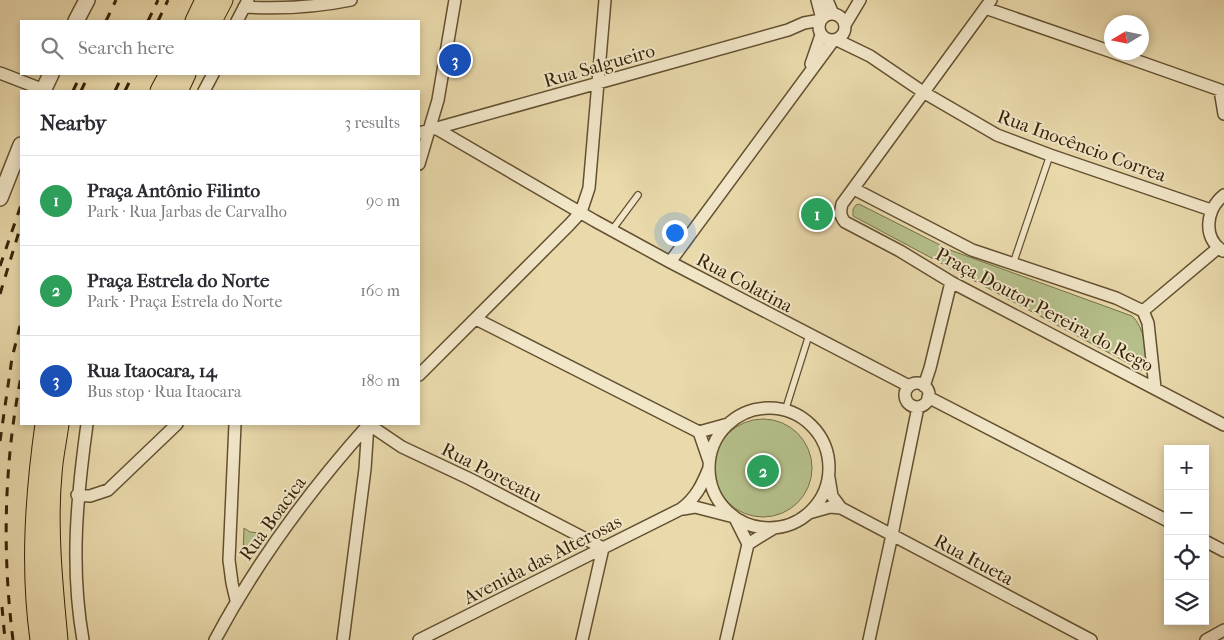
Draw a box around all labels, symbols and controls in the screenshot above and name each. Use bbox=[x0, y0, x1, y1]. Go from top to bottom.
north arrow bbox=[1104, 15, 1149, 60]
search box bbox=[20, 20, 420, 75]
icon: search bbox=[38, 34, 66, 62]
text: Search here bbox=[78, 37, 174, 59]
street label: Rua Salgueiro bbox=[541, 39, 658, 92]
pin: 3 bbox=[439, 41, 471, 79]
street label: Rua Inocêncio Correa bbox=[994, 105, 1169, 187]
text: Nearby bbox=[40, 111, 106, 135]
text: 3 results bbox=[344, 113, 400, 132]
text: Praça Antônio Filinto bbox=[87, 180, 260, 202]
text: 1 bbox=[53, 191, 59, 210]
text: 90 m bbox=[366, 191, 400, 210]
pin: 1 bbox=[801, 195, 833, 233]
text: Park · Rua Jarbas de Carvalho bbox=[87, 202, 287, 221]
your location bbox=[662, 220, 688, 246]
street label: Praça Doutor Pereira do Rego bbox=[932, 243, 1158, 377]
street label: Rua Colatina bbox=[693, 248, 797, 317]
text: Praça Estrela do Norte bbox=[87, 270, 269, 292]
text: 2 bbox=[52, 281, 60, 300]
text: 160 m bbox=[360, 281, 400, 300]
text: Park · Praça Estrela do Norte bbox=[87, 292, 282, 311]
text: Rua Itaocara, 14 bbox=[87, 360, 217, 382]
text: 3 bbox=[53, 371, 59, 390]
text: 180 m bbox=[361, 371, 400, 390]
text: Bus stop · Rua Itaocara bbox=[87, 382, 241, 401]
street label: Rua Porecatu bbox=[438, 438, 546, 508]
map controls bbox=[1164, 445, 1209, 625]
button: + bbox=[1164, 445, 1209, 490]
pin: 2 bbox=[747, 452, 779, 490]
street label: Rua Boacica bbox=[235, 472, 311, 565]
button: − bbox=[1164, 490, 1209, 535]
street label: Avenida das Alterosas bbox=[459, 510, 625, 610]
street label: Rua Itueta bbox=[930, 530, 1017, 590]
button: locate bbox=[1164, 535, 1209, 580]
button: layers bbox=[1164, 580, 1209, 625]

